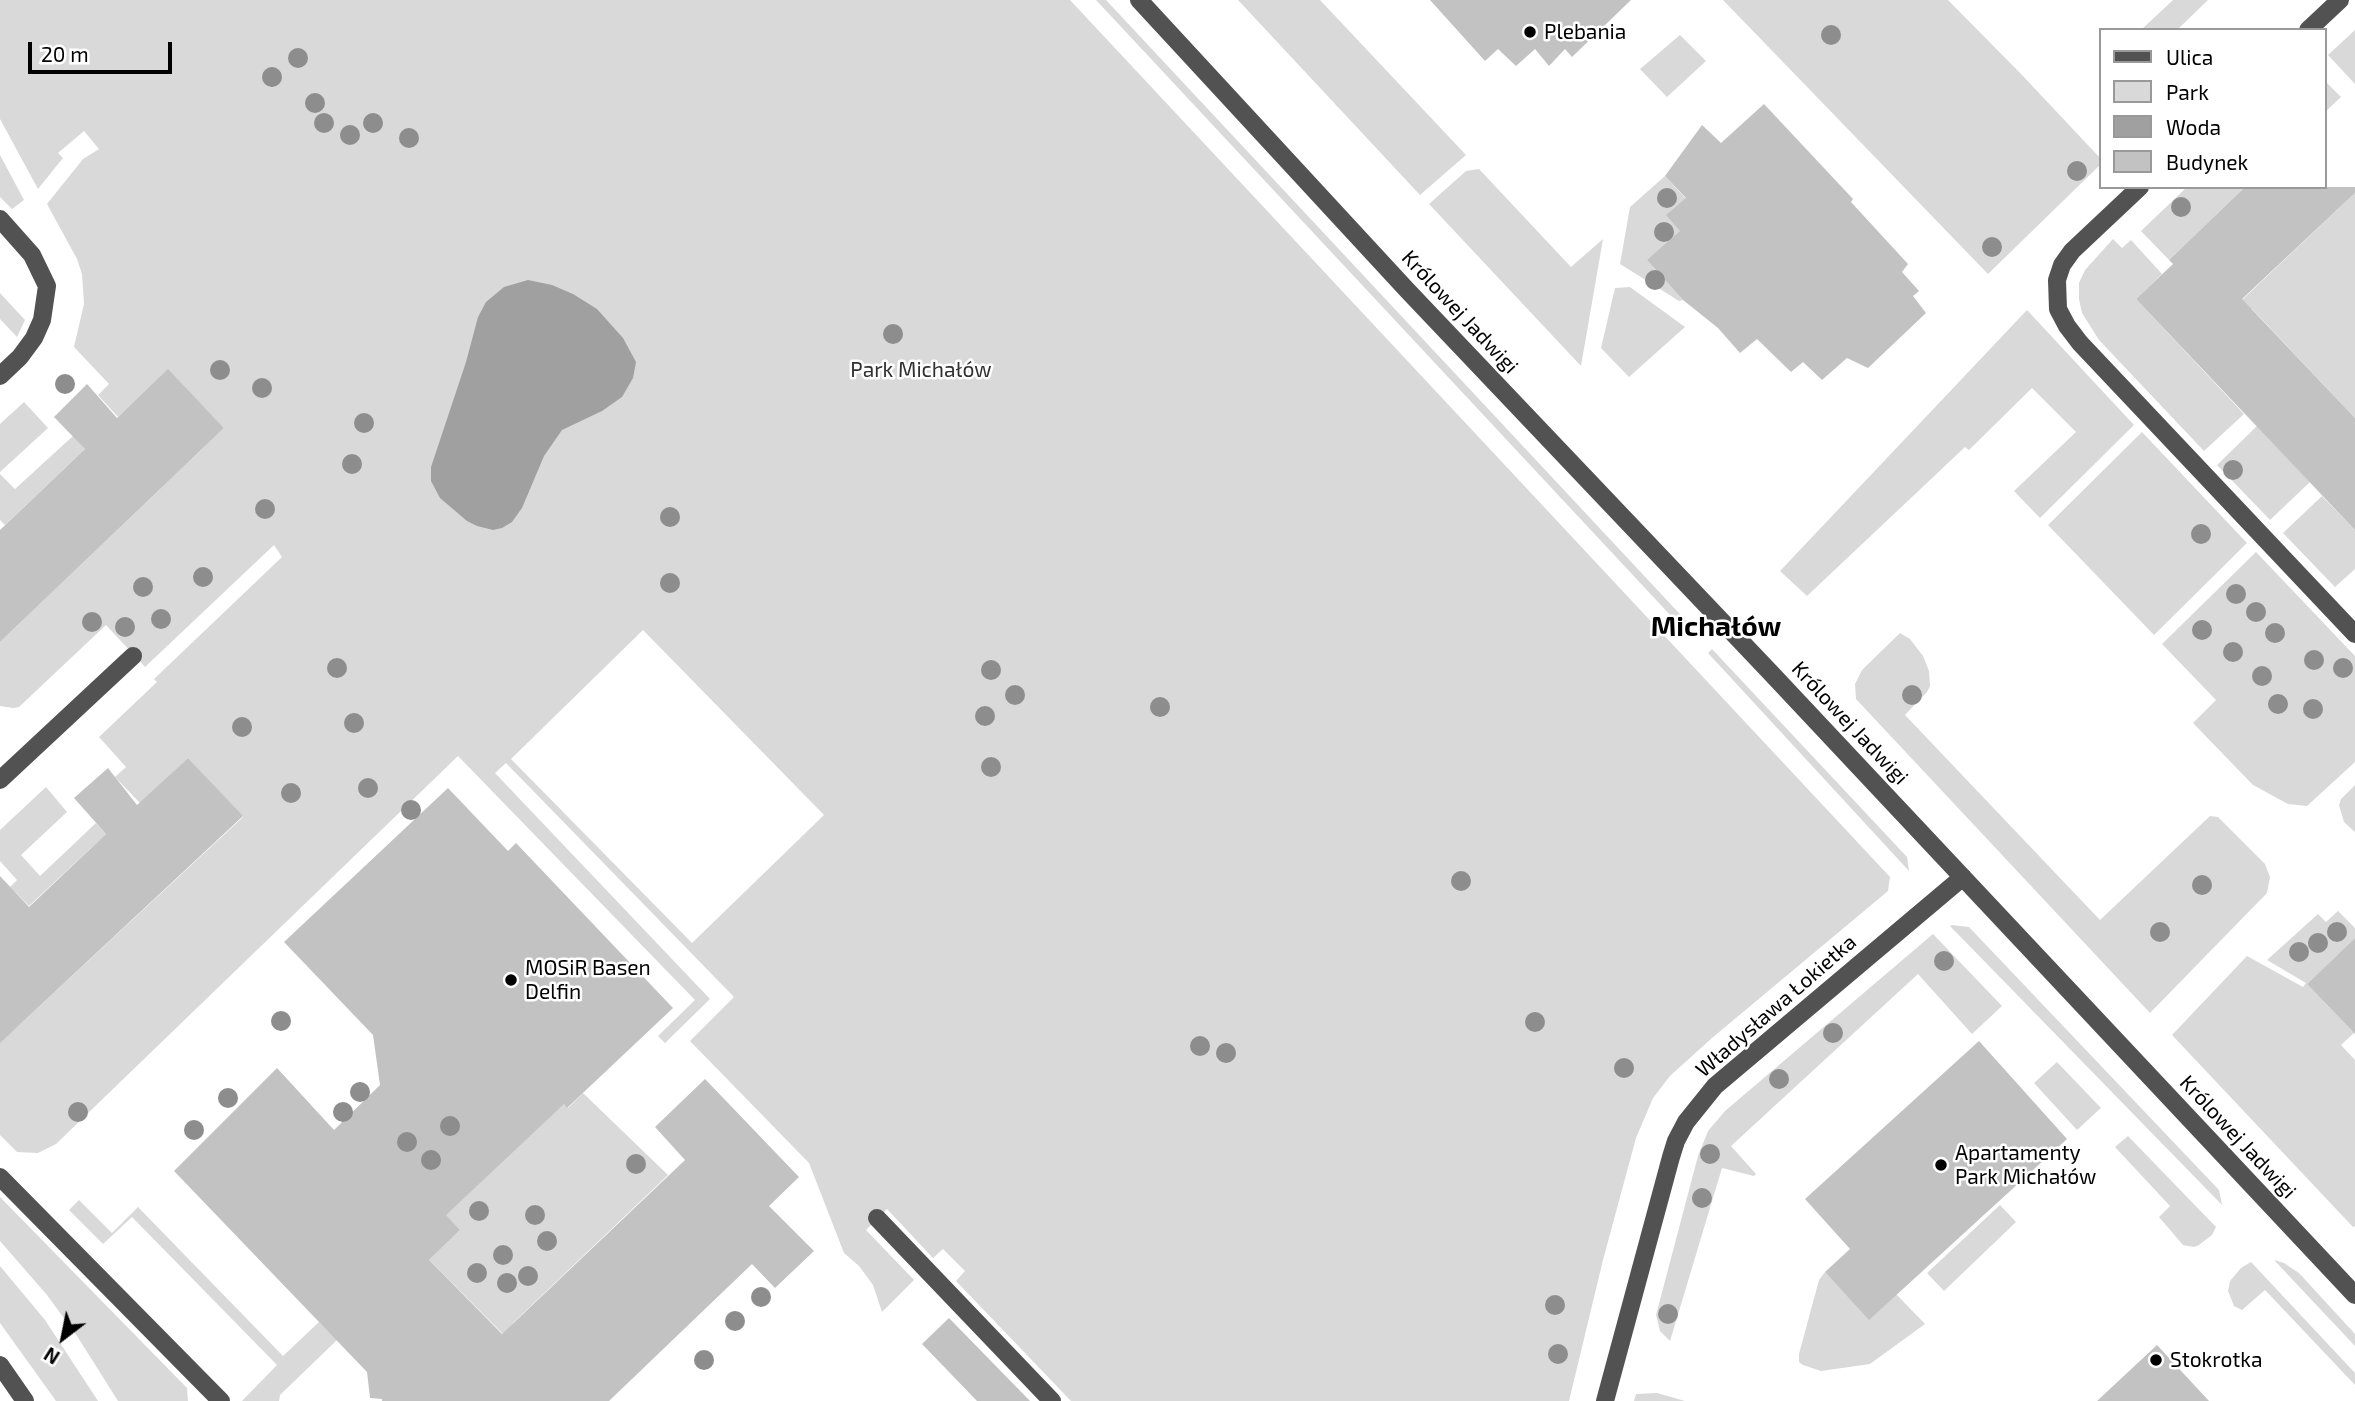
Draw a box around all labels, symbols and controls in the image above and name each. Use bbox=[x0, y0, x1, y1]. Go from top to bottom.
place label: Plebania bbox=[1544, 19, 1626, 45]
marker: Plebania bbox=[1522, 24, 1538, 40]
scale bar bbox=[32, 28, 175, 72]
legend bbox=[2100, 28, 2327, 189]
text: 20 m bbox=[41, 41, 89, 66]
text: Ulica bbox=[2166, 44, 2213, 69]
text: Park bbox=[2166, 79, 2209, 104]
text: Woda bbox=[2166, 114, 2221, 139]
text: Budynek bbox=[2166, 149, 2248, 174]
street label: Królowej Jadwigi bbox=[1397, 245, 1523, 379]
park label: Park Michałów bbox=[850, 357, 992, 383]
district label: Michałów bbox=[1651, 610, 1781, 644]
street label: Królowej Jadwigi bbox=[1787, 656, 1913, 790]
street label: Władysława Łokietka bbox=[1691, 930, 1861, 1082]
place label: MOSiR Basen Delfin bbox=[525, 955, 651, 1005]
marker: MOSiR Basen Delfin bbox=[503, 972, 519, 988]
street label: Królowej Jadwigi bbox=[2175, 1070, 2301, 1204]
place label: Apartamenty Park Michałów bbox=[1955, 1140, 2096, 1190]
marker: Apartamenty Park Michałów bbox=[1933, 1157, 1949, 1173]
north arrow bbox=[28, 1303, 98, 1373]
text: N bbox=[40, 1343, 64, 1370]
place label: Stokrotka bbox=[2170, 1347, 2263, 1373]
marker: Stokrotka bbox=[2148, 1352, 2164, 1368]

